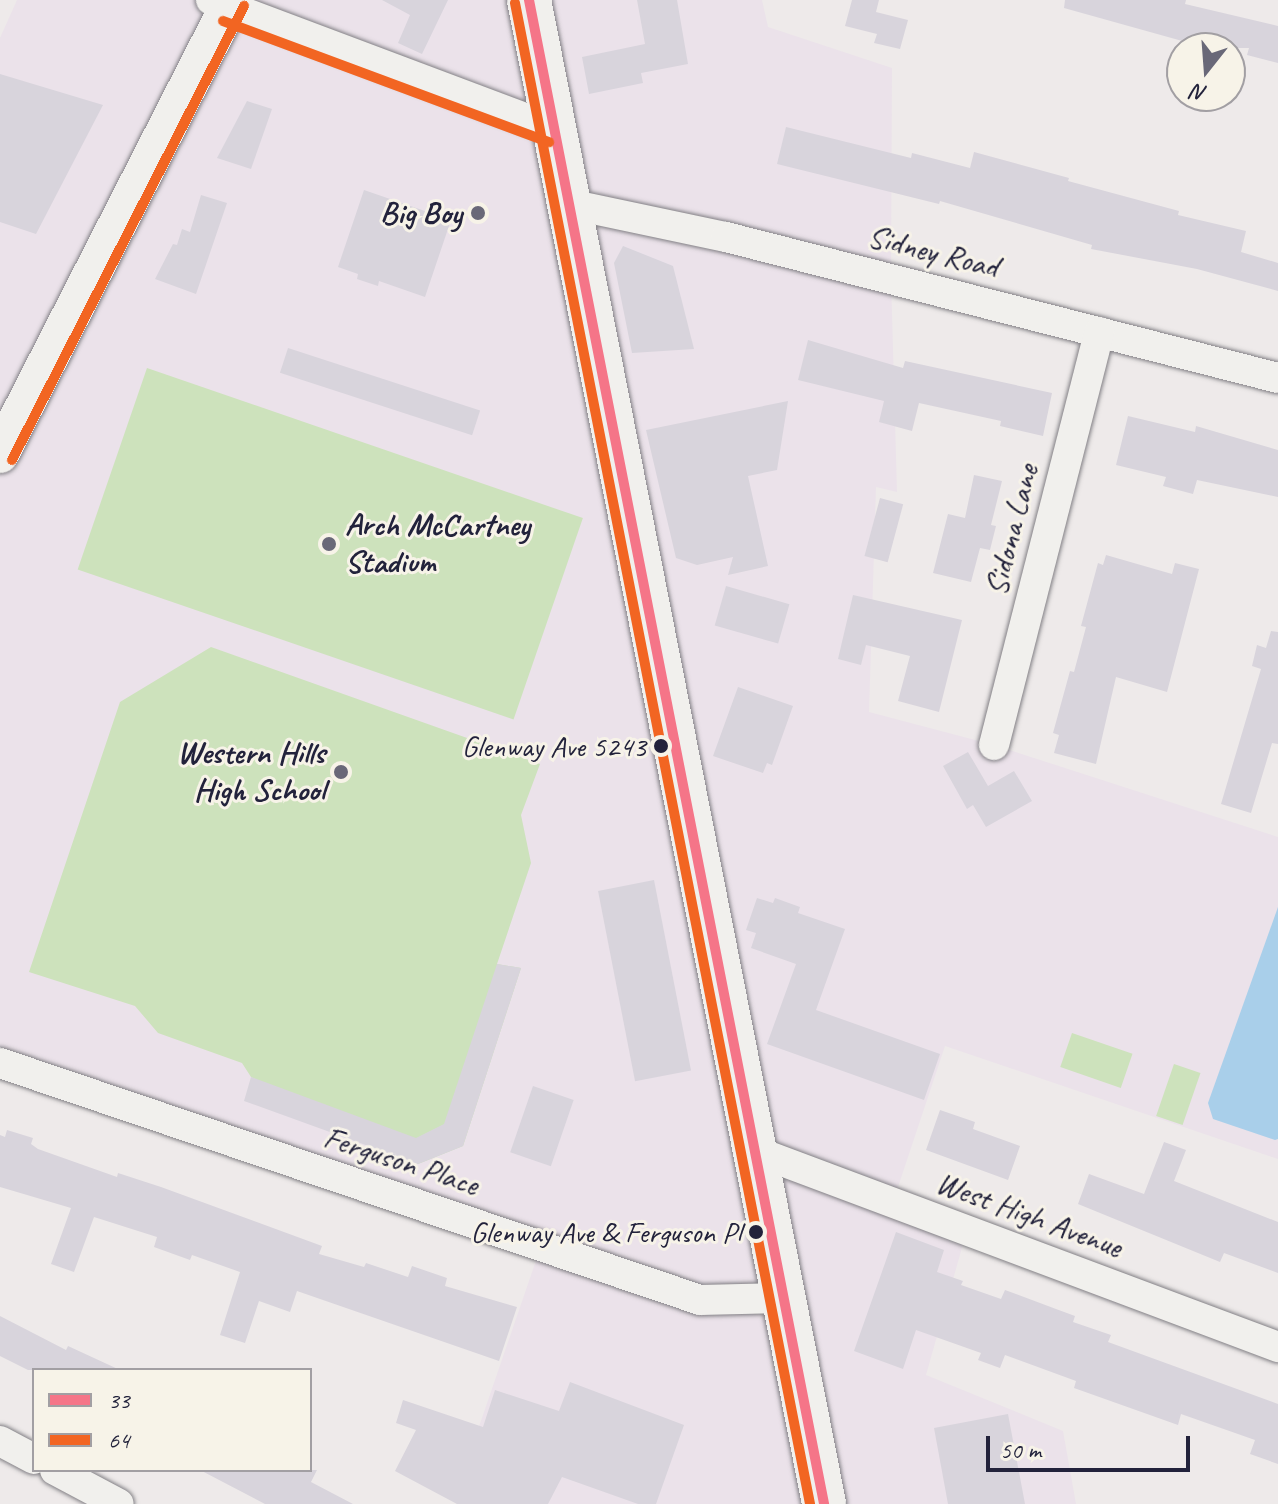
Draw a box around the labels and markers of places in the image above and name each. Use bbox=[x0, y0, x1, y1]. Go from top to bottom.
place label: Big Boy bbox=[380, 194, 462, 232]
marker: Big Boy bbox=[469, 204, 487, 222]
place label: Arch McCartney Stadium bbox=[345, 507, 530, 582]
marker: Arch McCartney Stadium bbox=[320, 535, 338, 553]
place label: Glenway Ave 5243 bbox=[462, 728, 646, 764]
place label: Western Hills High School bbox=[177, 735, 325, 810]
marker: Glenway Ave 5243 bbox=[653, 738, 669, 754]
marker: Western Hills High School bbox=[332, 763, 350, 781]
place label: Glenway Ave & Ferguson Pl bbox=[470, 1214, 741, 1250]
marker: Glenway Ave & Ferguson Pl bbox=[748, 1224, 764, 1240]

